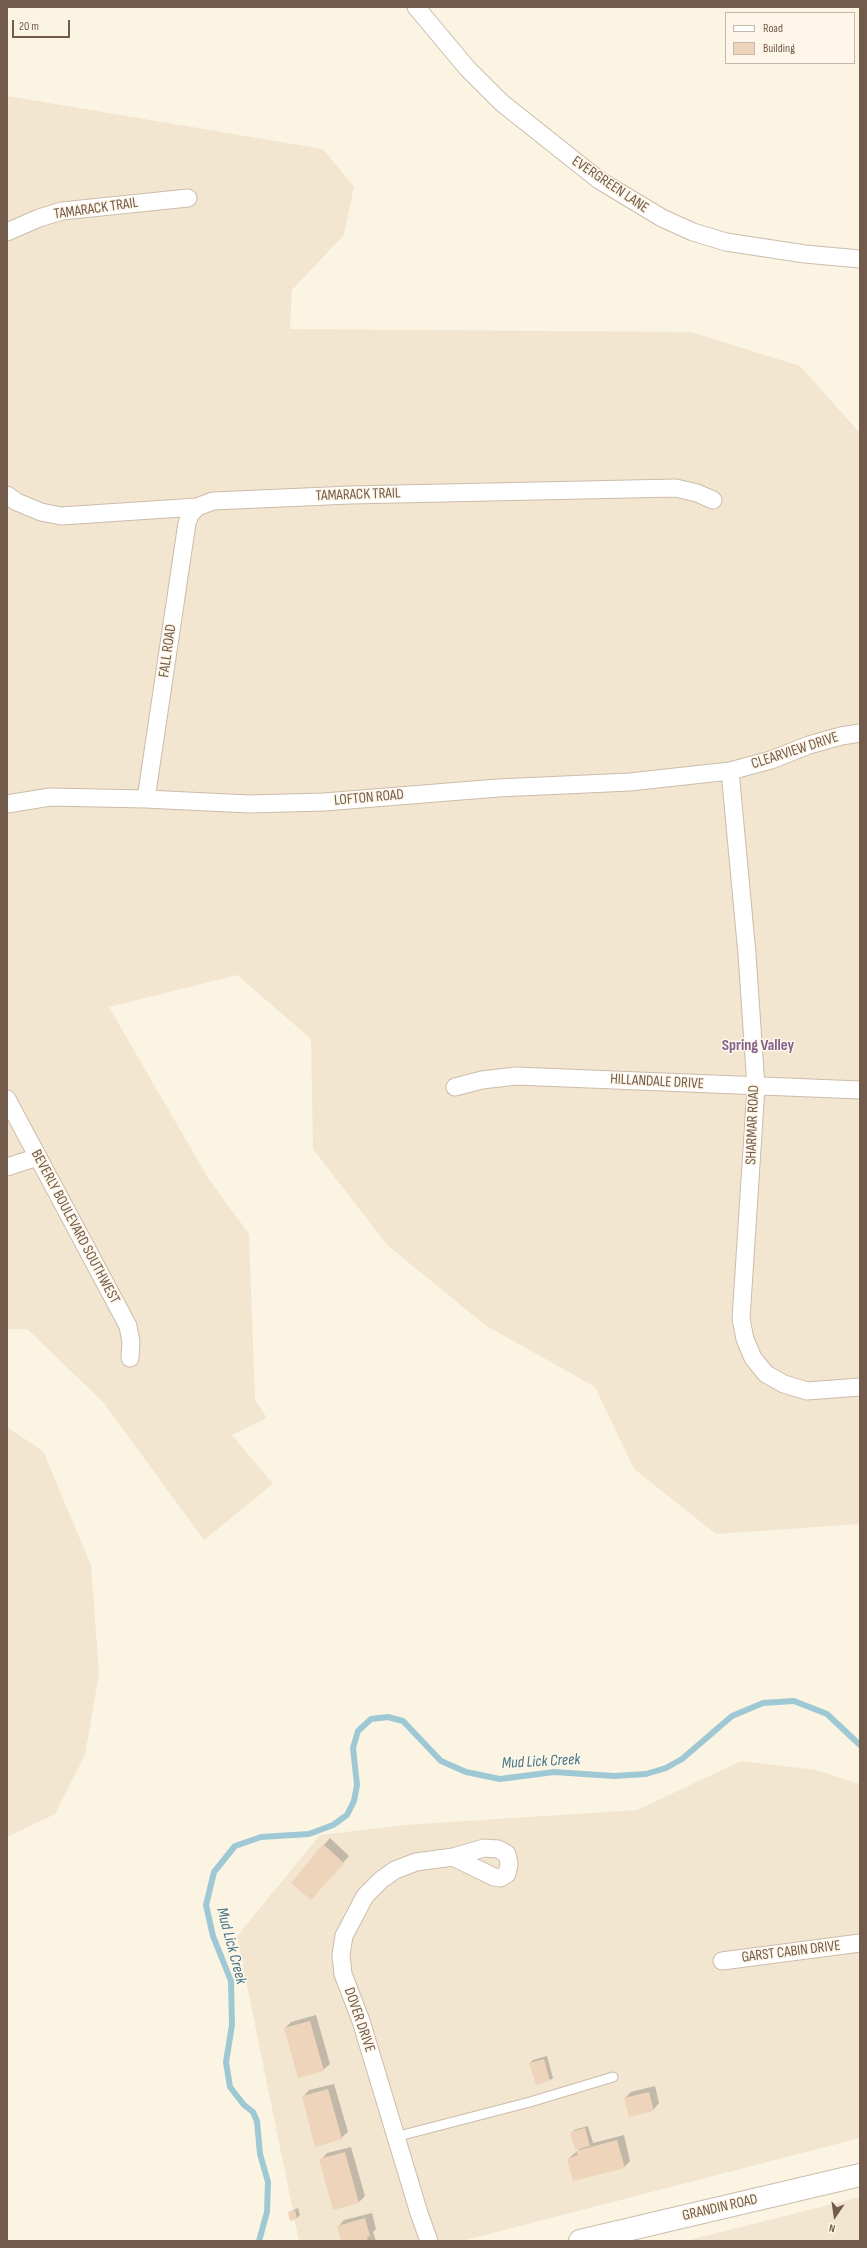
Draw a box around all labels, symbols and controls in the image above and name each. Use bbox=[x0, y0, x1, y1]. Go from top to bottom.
scale bar bbox=[14, 12, 72, 38]
legend bbox=[725, 12, 855, 64]
text: 20 m bbox=[19, 19, 39, 34]
text: Road bbox=[763, 21, 783, 36]
text: Building bbox=[763, 41, 795, 56]
street label: EVERGREEN LANE bbox=[568, 153, 652, 217]
street label: TAMARACK TRAIL bbox=[53, 194, 139, 224]
street label: TAMARACK TRAIL bbox=[315, 485, 401, 505]
street label: FALL ROAD bbox=[155, 623, 181, 679]
street label: CLEARVIEW DRIVE bbox=[749, 728, 841, 774]
street label: LOFTON ROAD bbox=[333, 786, 405, 810]
district label: Spring Valley bbox=[722, 1036, 794, 1056]
street label: HILLANDALE DRIVE bbox=[610, 1071, 704, 1093]
street label: SHARMAR ROAD bbox=[743, 1085, 763, 1165]
street label: BEVERLY BOULEVARD SOUTHWEST bbox=[27, 1147, 123, 1307]
water label: Mud Lick Creek bbox=[501, 1750, 581, 1774]
water label: Mud Lick Creek bbox=[212, 1906, 250, 1986]
street label: GARST CABIN DRIVE bbox=[741, 1937, 841, 1967]
street label: DOVER DRIVE bbox=[340, 1985, 378, 2055]
street label: GRANDIN ROAD bbox=[681, 2191, 759, 2225]
north arrow bbox=[815, 2196, 855, 2236]
text: N bbox=[828, 2221, 837, 2235]

